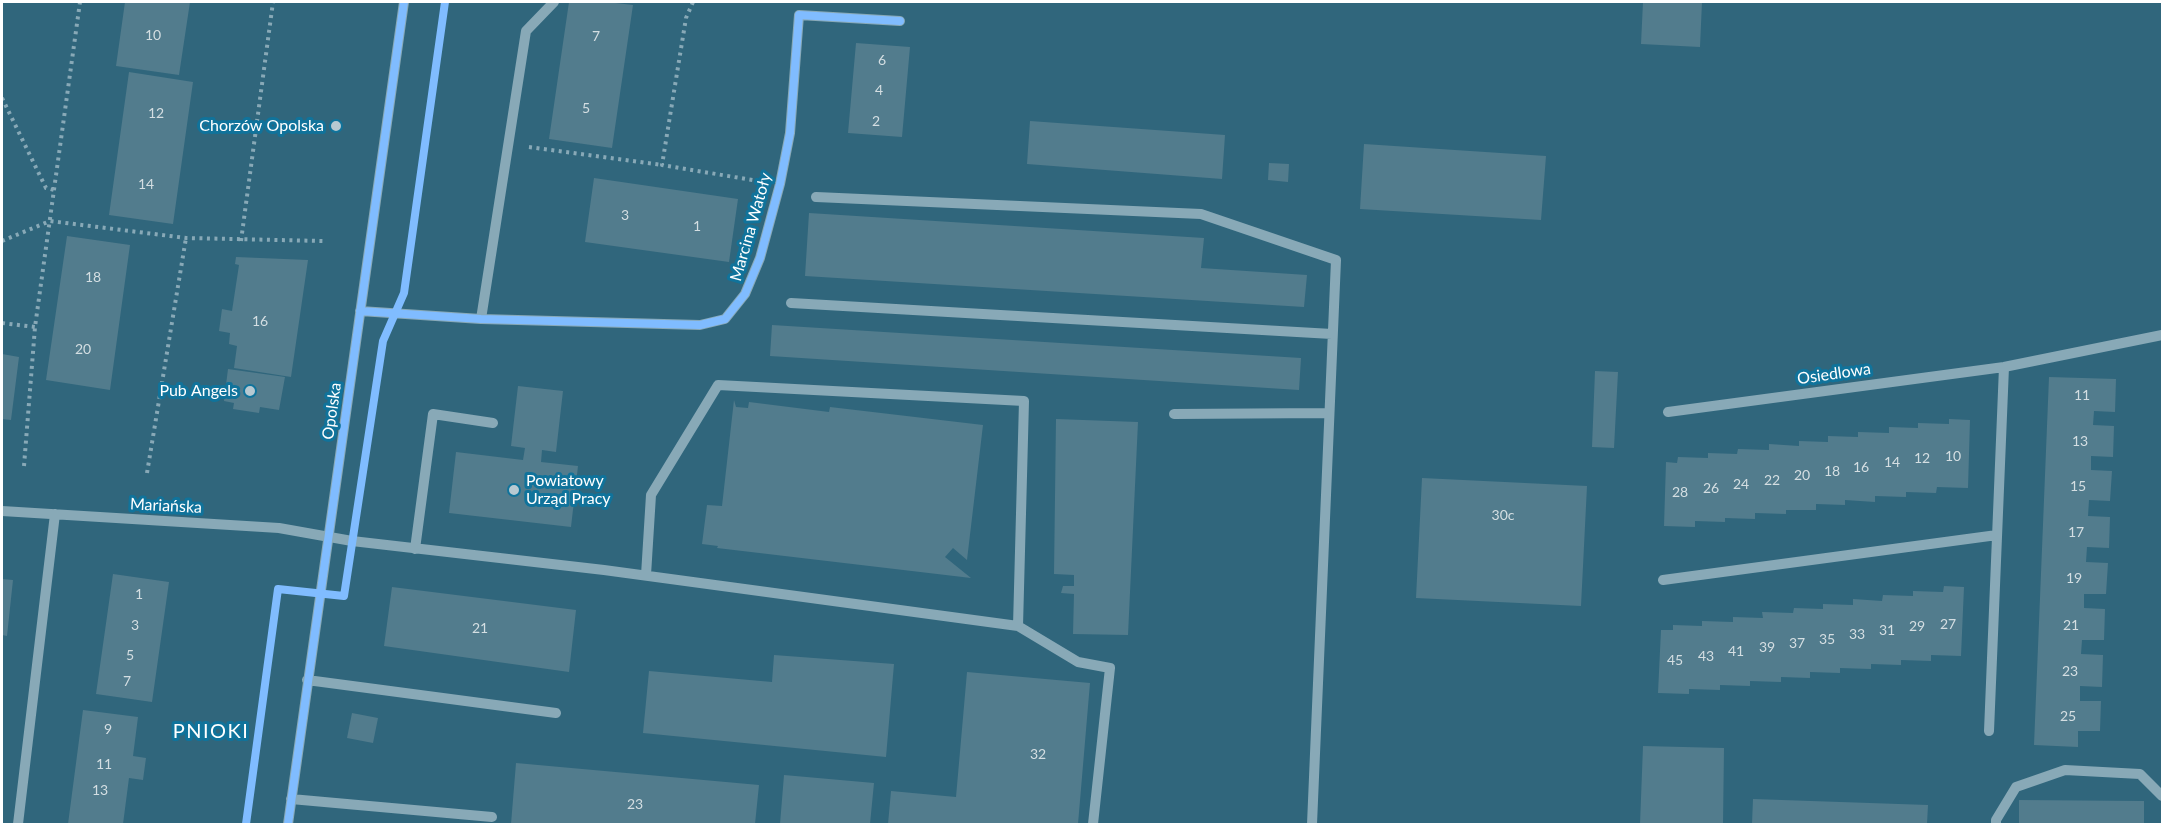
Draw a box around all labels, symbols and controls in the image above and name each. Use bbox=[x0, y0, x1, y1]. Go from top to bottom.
house number: 10 bbox=[145, 27, 161, 43]
house number: 7 bbox=[592, 28, 600, 44]
house number: 6 bbox=[878, 52, 886, 68]
house number: 4 bbox=[875, 82, 883, 98]
house number: 5 bbox=[582, 100, 590, 116]
house number: 12 bbox=[148, 105, 164, 121]
house number: 2 bbox=[872, 113, 880, 129]
place label: Chorzów Opolska bbox=[199, 116, 324, 136]
marker: Chorzów Opolska bbox=[329, 119, 343, 133]
street label: Marcina Watoły bbox=[726, 171, 776, 283]
house number: 14 bbox=[138, 176, 154, 192]
house number: 3 bbox=[621, 207, 629, 223]
house number: 1 bbox=[693, 218, 701, 234]
house number: 18 bbox=[85, 269, 101, 285]
house number: 16 bbox=[252, 313, 268, 329]
house number: 20 bbox=[75, 341, 91, 357]
street label: Osiedlowa bbox=[1796, 359, 1872, 389]
place label: Pub Angels bbox=[159, 381, 238, 401]
street label: Opolska bbox=[318, 381, 346, 441]
marker: Pub Angels bbox=[243, 384, 257, 398]
house number: 11 bbox=[2074, 387, 2090, 403]
house number: 13 bbox=[2072, 433, 2088, 449]
house number: 10 bbox=[1945, 448, 1961, 464]
house number: 12 bbox=[1914, 450, 1930, 466]
house number: 14 bbox=[1884, 454, 1900, 470]
house number: 16 bbox=[1853, 459, 1869, 475]
house number: 18 bbox=[1824, 463, 1840, 479]
house number: 20 bbox=[1794, 467, 1810, 483]
place label: Powiatowy Urząd Pracy bbox=[526, 471, 611, 509]
house number: 22 bbox=[1764, 472, 1780, 488]
house number: 24 bbox=[1733, 476, 1749, 492]
house number: 15 bbox=[2070, 478, 2086, 494]
house number: 26 bbox=[1703, 480, 1719, 496]
marker: Powiatowy Urząd Pracy bbox=[507, 483, 521, 497]
house number: 28 bbox=[1672, 484, 1688, 500]
street label: Mariańska bbox=[129, 495, 203, 517]
house number: 30c bbox=[1492, 507, 1514, 523]
house number: 17 bbox=[2068, 524, 2084, 540]
house number: 19 bbox=[2066, 570, 2082, 586]
house number: 1 bbox=[135, 586, 143, 602]
house number: 27 bbox=[1940, 616, 1956, 632]
house number: 3 bbox=[131, 617, 139, 633]
house number: 21 bbox=[2063, 617, 2079, 633]
house number: 29 bbox=[1909, 618, 1925, 634]
house number: 21 bbox=[472, 620, 488, 636]
house number: 31 bbox=[1879, 622, 1895, 638]
house number: 33 bbox=[1849, 626, 1865, 642]
house number: 35 bbox=[1819, 631, 1835, 647]
house number: 37 bbox=[1789, 635, 1805, 651]
house number: 39 bbox=[1759, 639, 1775, 655]
house number: 41 bbox=[1728, 643, 1744, 659]
house number: 5 bbox=[126, 647, 134, 663]
house number: 43 bbox=[1698, 648, 1714, 664]
house number: 45 bbox=[1667, 652, 1683, 668]
house number: 23 bbox=[2062, 663, 2078, 679]
house number: 7 bbox=[123, 673, 131, 689]
house number: 25 bbox=[2060, 708, 2076, 724]
district label: PNIOKI bbox=[173, 720, 249, 744]
house number: 9 bbox=[104, 721, 112, 737]
house number: 32 bbox=[1030, 746, 1046, 762]
house number: 11 bbox=[96, 756, 112, 772]
house number: 13 bbox=[92, 782, 108, 798]
house number: 23 bbox=[627, 796, 643, 812]

